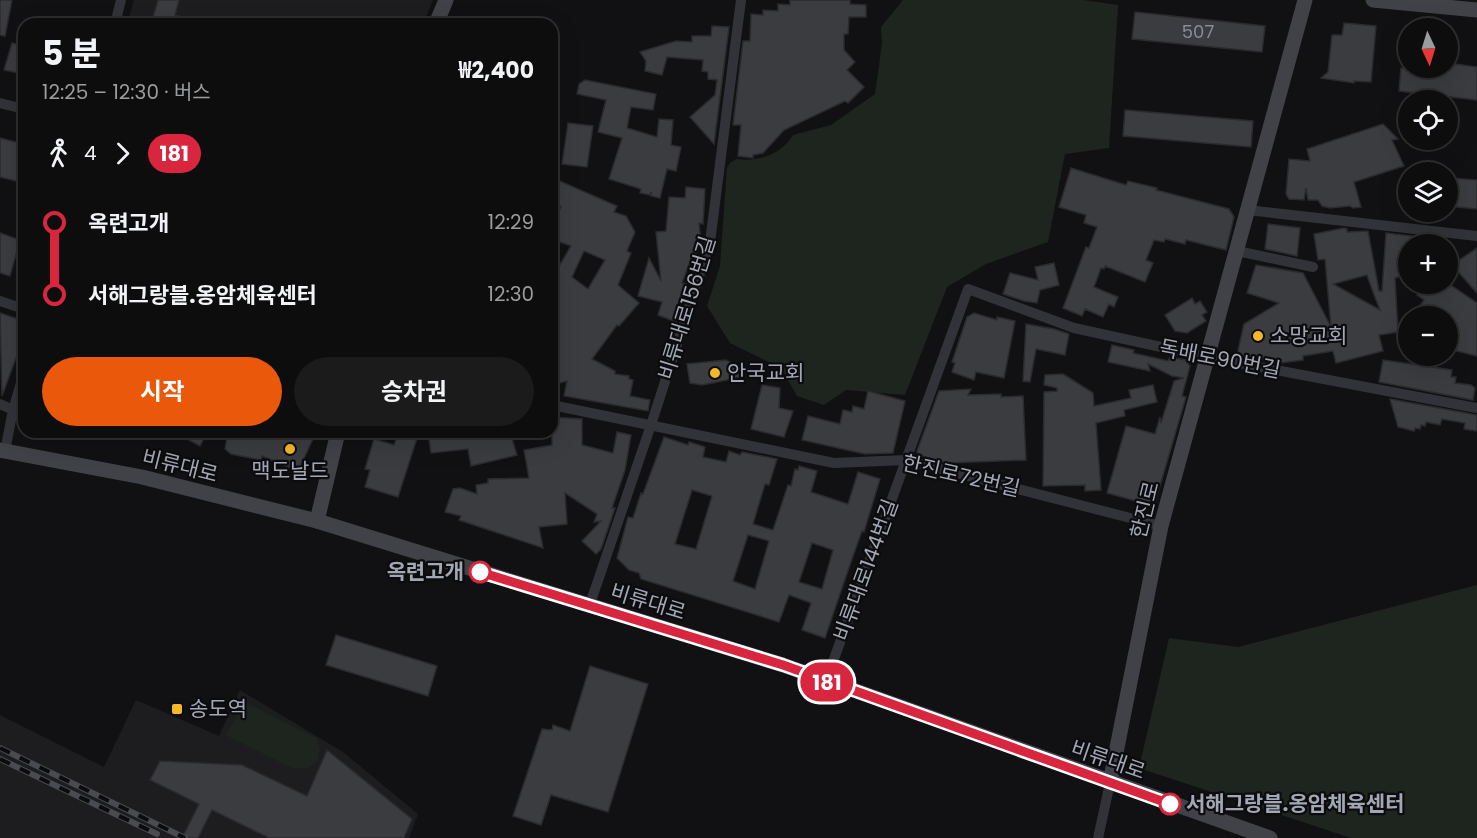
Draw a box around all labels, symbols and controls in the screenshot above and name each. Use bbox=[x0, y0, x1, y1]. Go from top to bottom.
north arrow bbox=[1398, 18, 1458, 78]
map controls bbox=[1398, 18, 1458, 366]
house number: 507 bbox=[1182, 19, 1214, 44]
text: 5 분 bbox=[42, 30, 101, 77]
text: ₩2,400 bbox=[459, 55, 534, 86]
text: 12:25 – 12:30 · 버스 bbox=[42, 78, 211, 106]
button: locate bbox=[1398, 90, 1458, 150]
icon: walk bbox=[42, 137, 75, 170]
icon: forward bbox=[106, 137, 139, 170]
text: 4 bbox=[84, 139, 97, 167]
text: 181 bbox=[160, 139, 189, 168]
button: layers bbox=[1398, 162, 1458, 222]
text: 옥련고개 bbox=[88, 208, 169, 239]
text: 12:29 bbox=[488, 208, 534, 236]
street label: 비류대로156번길 bbox=[651, 232, 722, 383]
button: + bbox=[1398, 234, 1458, 294]
text: 서해그랑블.옹암체육센터 bbox=[88, 280, 317, 311]
text: 12:30 bbox=[488, 280, 534, 308]
button: − bbox=[1398, 306, 1458, 366]
place label: 소망교회 bbox=[1270, 321, 1347, 350]
marker: 소망교회 bbox=[1251, 329, 1265, 343]
street label: 독배로90번길 bbox=[1157, 333, 1283, 384]
button: 시작 bbox=[42, 357, 282, 426]
button: 승차권 bbox=[294, 357, 534, 426]
place label: 안국교회 bbox=[727, 358, 804, 387]
marker: 안국교회 bbox=[708, 366, 722, 380]
street label: 비류대로 bbox=[139, 442, 221, 489]
marker: 맥도날드 bbox=[283, 442, 297, 456]
street label: 한진로72번길 bbox=[899, 448, 1023, 503]
place label: 맥도날드 bbox=[251, 456, 329, 485]
street label: 한진로 bbox=[1123, 478, 1166, 542]
street label: 비류대로144번길 bbox=[826, 495, 905, 645]
place label: 옥련고개 bbox=[387, 557, 464, 586]
marker: 옥련고개 bbox=[469, 561, 491, 583]
street label: 비류대로 bbox=[607, 576, 689, 627]
line badge: 181 bbox=[792, 662, 862, 702]
text: 181 bbox=[812, 668, 842, 697]
place label: 송도역 bbox=[189, 694, 247, 723]
marker: 송도역 bbox=[170, 702, 184, 716]
street label: 비류대로 bbox=[1067, 733, 1149, 786]
place label: 서해그랑블.옹암체육센터 bbox=[1186, 789, 1404, 818]
marker: 서해그랑블.옹암체육센터 bbox=[1159, 793, 1181, 815]

